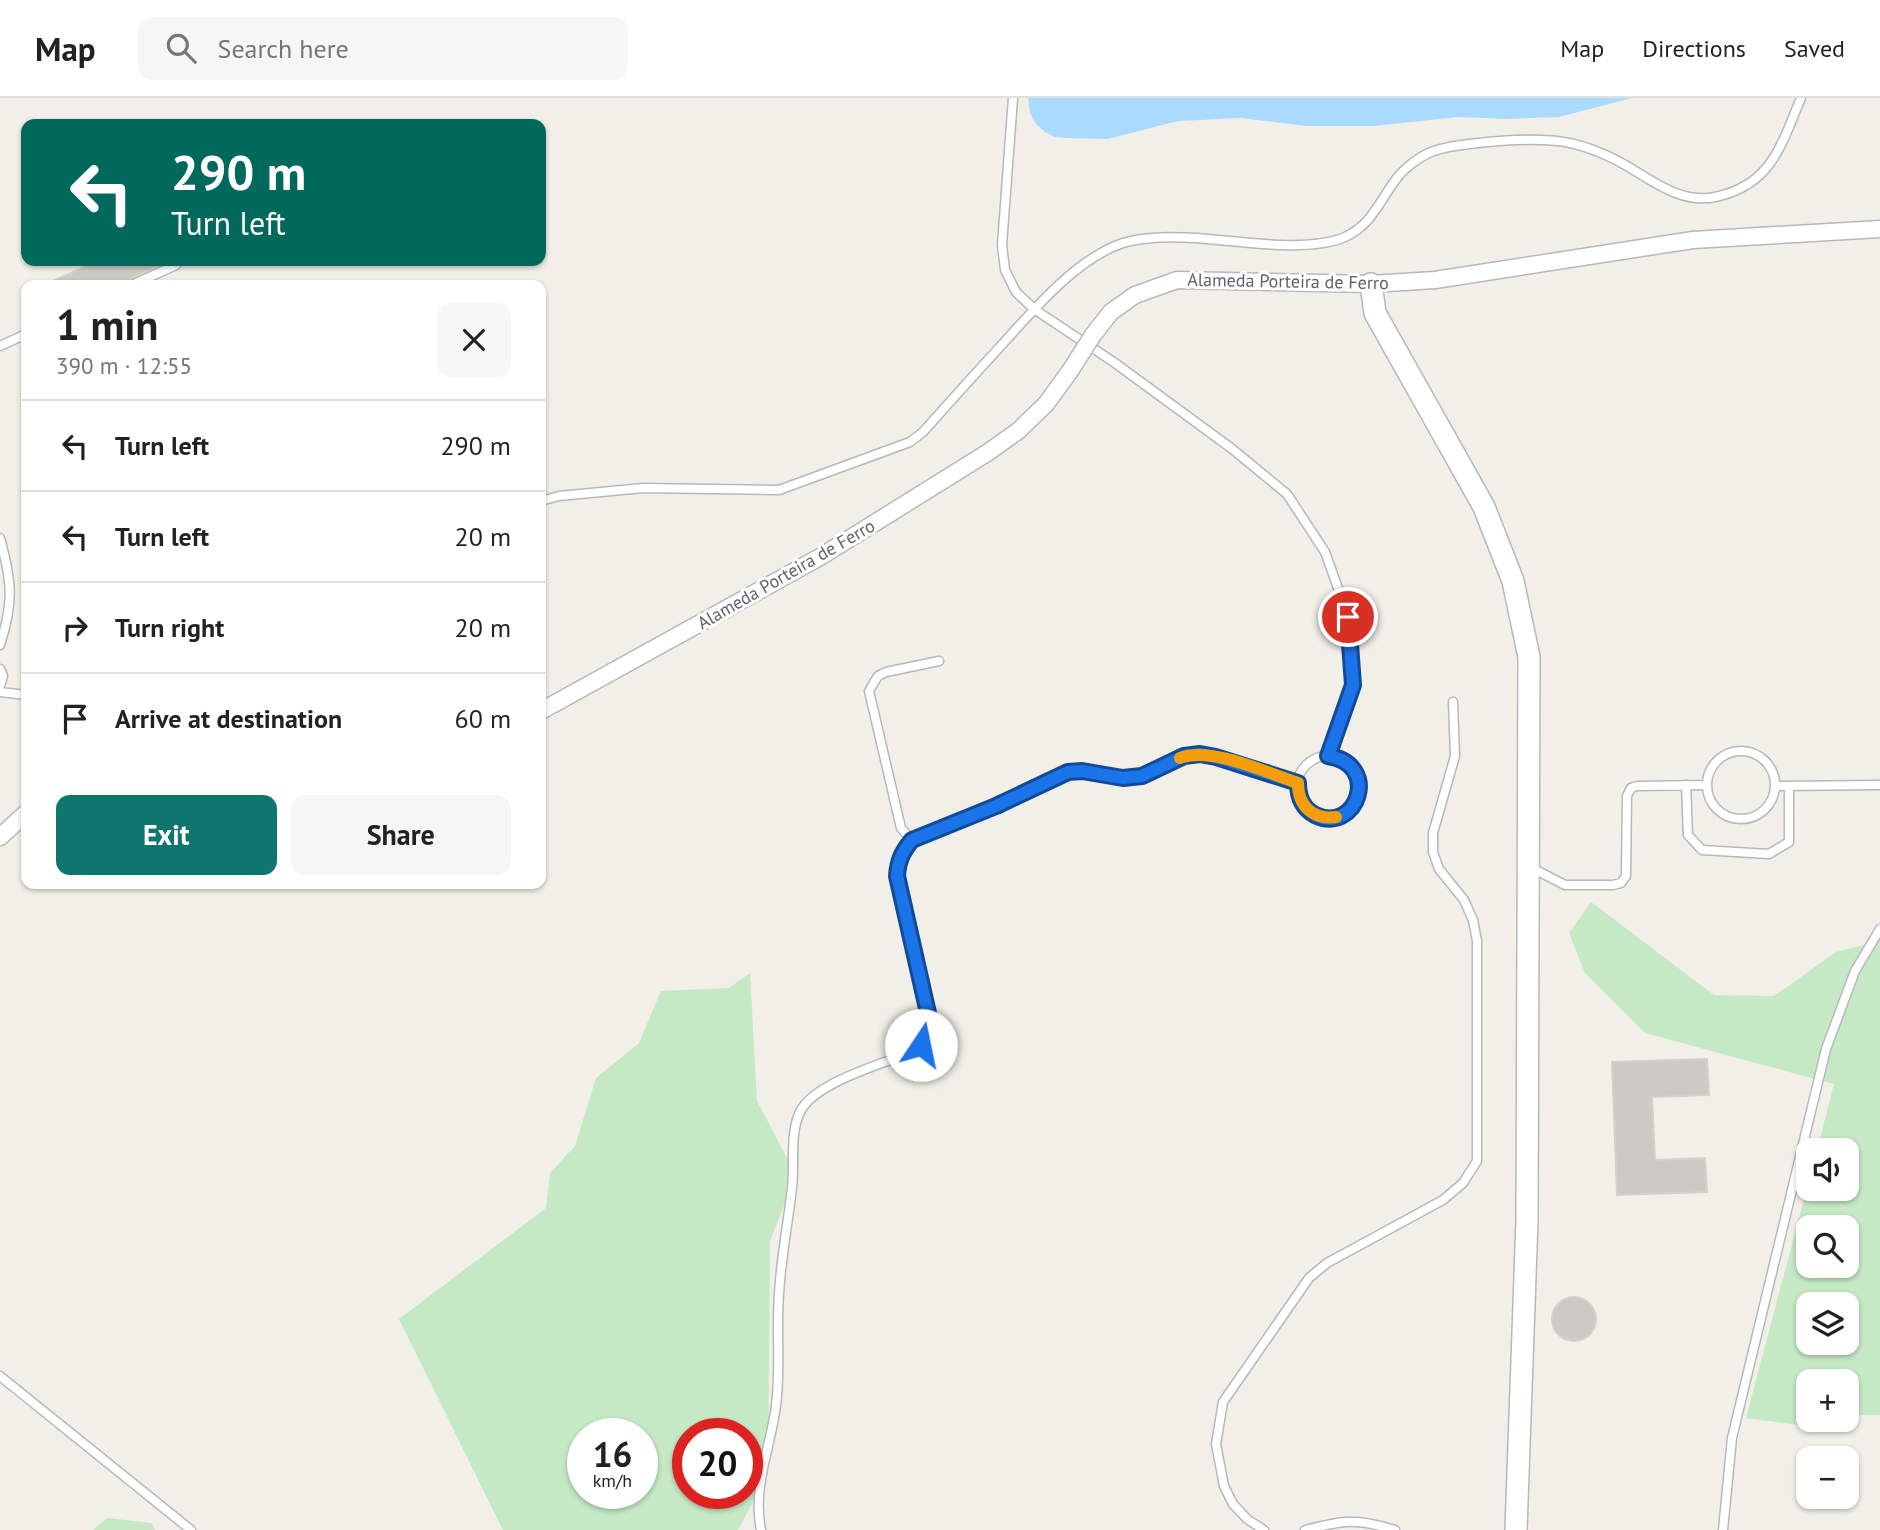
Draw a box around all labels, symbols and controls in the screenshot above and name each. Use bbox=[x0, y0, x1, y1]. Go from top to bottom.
search box bbox=[138, 17, 628, 80]
text: Map bbox=[35, 27, 96, 70]
icon: search bbox=[162, 29, 200, 67]
text: Search here bbox=[218, 32, 349, 65]
text: Map bbox=[1560, 33, 1604, 64]
text: Directions bbox=[1642, 33, 1746, 64]
text: Saved bbox=[1784, 33, 1845, 64]
text: 290 m bbox=[171, 140, 306, 204]
icon: left bbox=[56, 147, 147, 238]
text: Turn left bbox=[171, 202, 286, 244]
street label: Alameda Porteira de Ferro bbox=[1187, 268, 1389, 294]
text: 1 min bbox=[56, 297, 158, 352]
button: close bbox=[437, 303, 511, 377]
text: 390 m · 12:55 bbox=[56, 351, 192, 380]
icon: left bbox=[56, 427, 94, 465]
text: Turn left bbox=[115, 429, 209, 462]
text: 290 m bbox=[440, 429, 511, 462]
street label: Alameda Porteira de Ferro bbox=[693, 514, 879, 634]
icon: left bbox=[56, 518, 94, 556]
text: Turn left bbox=[115, 520, 209, 553]
text: 20 m bbox=[455, 520, 511, 553]
pin bbox=[1318, 587, 1378, 647]
icon: arrive bbox=[1329, 598, 1367, 636]
icon: right bbox=[56, 609, 94, 647]
text: Turn right bbox=[115, 611, 224, 644]
text: 20 m bbox=[455, 611, 511, 644]
icon: arrive bbox=[56, 700, 94, 738]
text: Arrive at destination bbox=[115, 702, 342, 735]
text: 60 m bbox=[455, 702, 511, 735]
button: Exit bbox=[56, 795, 277, 875]
button: Share bbox=[291, 795, 511, 875]
position arrow bbox=[884, 1008, 958, 1082]
map controls bbox=[1796, 1138, 1859, 1509]
button: sound bbox=[1796, 1138, 1859, 1201]
button: search bbox=[1796, 1215, 1859, 1278]
button: layers bbox=[1796, 1292, 1859, 1355]
button: + bbox=[1796, 1369, 1859, 1432]
speed limit sign: 20 bbox=[672, 1418, 763, 1509]
text: 16 bbox=[593, 1431, 632, 1477]
button: − bbox=[1796, 1446, 1859, 1509]
text: km/h bbox=[593, 1469, 632, 1492]

